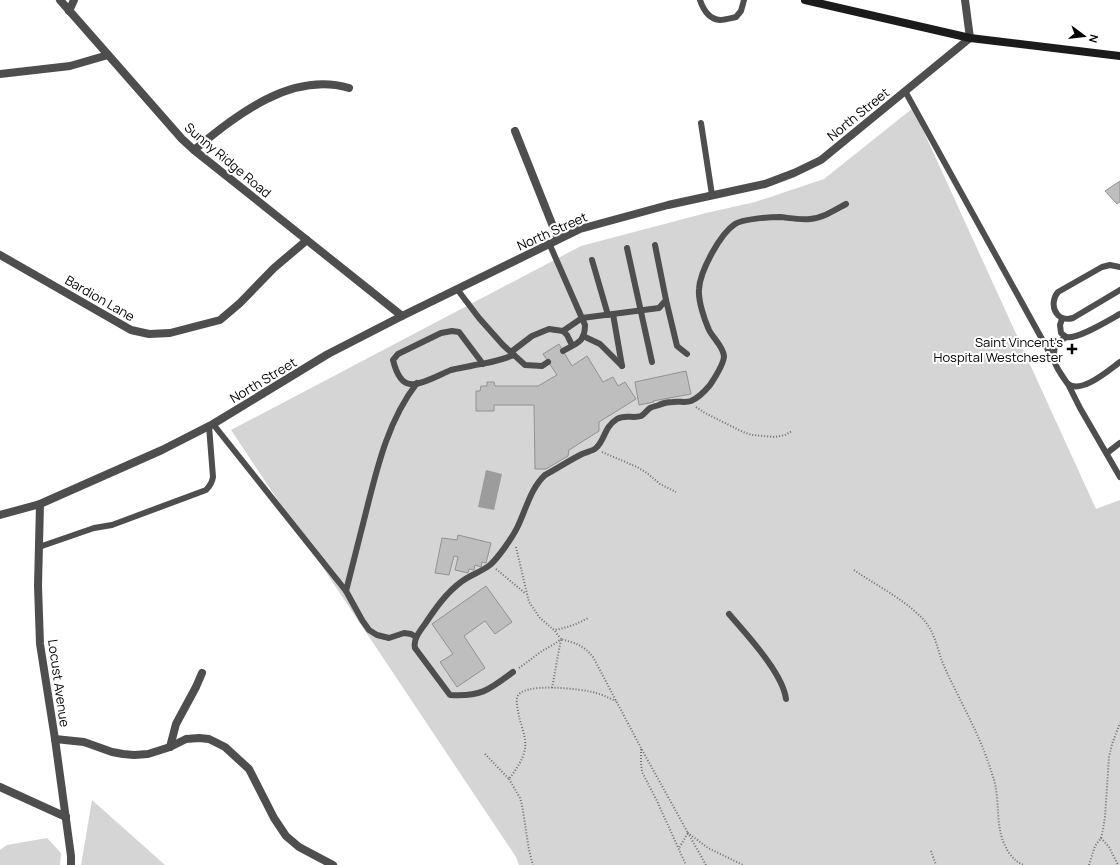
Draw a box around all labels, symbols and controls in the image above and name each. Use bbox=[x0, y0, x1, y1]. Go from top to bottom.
north arrow bbox=[1064, 16, 1104, 56]
text: N bbox=[1086, 33, 1102, 45]
street label: North Street bbox=[823, 83, 893, 145]
street label: Sunny Ridge Road bbox=[181, 118, 275, 202]
street label: North Street bbox=[514, 208, 590, 254]
street label: Bardion Lane bbox=[62, 271, 138, 325]
place label: Saint Vincent's Hospital Westchester bbox=[934, 333, 1063, 366]
marker: Saint Vincent's Hospital Westchester bbox=[1066, 343, 1078, 355]
street label: North Street bbox=[226, 353, 300, 407]
street label: Locust Avenue bbox=[44, 638, 74, 728]

